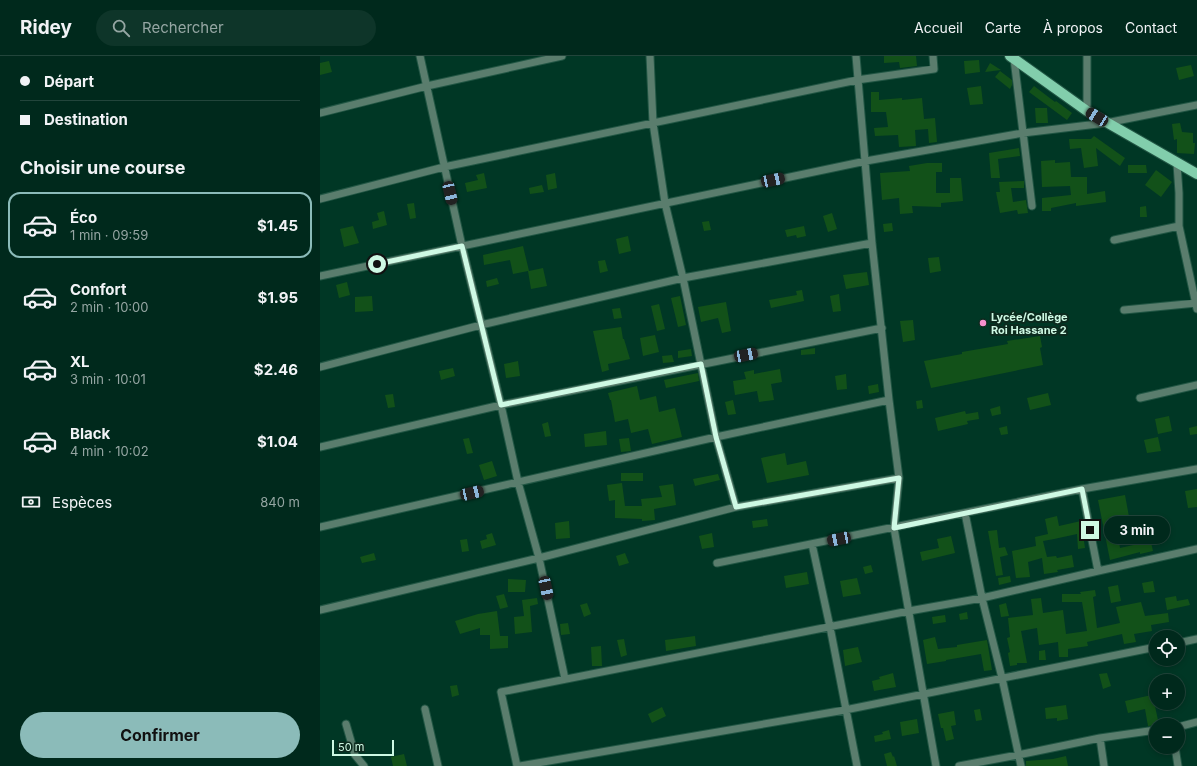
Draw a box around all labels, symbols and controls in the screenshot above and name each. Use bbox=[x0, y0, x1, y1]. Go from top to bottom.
search box bbox=[96, 10, 376, 46]
text: Ridey bbox=[20, 16, 72, 39]
icon: search bbox=[110, 17, 132, 39]
text: Rechercher bbox=[142, 18, 224, 37]
text: Accueil bbox=[914, 19, 963, 36]
text: Carte bbox=[985, 19, 1021, 36]
text: À propos bbox=[1043, 19, 1103, 36]
text: Contact bbox=[1125, 19, 1177, 36]
text: Départ bbox=[44, 72, 94, 91]
car bbox=[1084, 106, 1110, 128]
text: Destination bbox=[44, 110, 128, 129]
text: Choisir une course bbox=[20, 157, 185, 178]
car bbox=[760, 172, 786, 188]
car bbox=[441, 180, 459, 206]
icon: car bbox=[22, 207, 58, 243]
text: Éco bbox=[70, 208, 97, 227]
text: $1.45 bbox=[257, 216, 298, 235]
text: 1 min · 09:59 bbox=[70, 227, 148, 243]
route start bbox=[368, 255, 386, 273]
icon: car bbox=[22, 279, 58, 315]
text: Confort bbox=[70, 280, 126, 299]
text: $1.95 bbox=[258, 288, 298, 307]
text: 2 min · 10:00 bbox=[70, 299, 149, 315]
place label: Lycée/Collège Roi Hassane 2 bbox=[991, 310, 1068, 337]
marker: Lycée/Collège Roi Hassane 2 bbox=[978, 318, 988, 328]
car bbox=[733, 347, 759, 363]
icon: car bbox=[22, 351, 58, 387]
text: XL bbox=[70, 352, 90, 371]
text: $2.46 bbox=[254, 360, 298, 379]
text: 3 min · 10:01 bbox=[70, 371, 146, 387]
icon: car bbox=[22, 423, 58, 459]
text: Black bbox=[70, 424, 110, 443]
text: $1.04 bbox=[257, 432, 298, 451]
text: 4 min · 10:02 bbox=[70, 443, 149, 459]
car bbox=[459, 484, 485, 502]
icon: cash bbox=[20, 491, 42, 513]
text: Espèces bbox=[52, 493, 112, 512]
text: 840 m bbox=[260, 494, 300, 510]
callout: 3 min bbox=[1104, 516, 1170, 544]
route end bbox=[1081, 521, 1099, 539]
text: 3 min bbox=[1120, 522, 1154, 538]
car bbox=[826, 531, 852, 547]
car bbox=[538, 575, 554, 601]
map controls bbox=[1149, 630, 1185, 754]
button: locate bbox=[1149, 630, 1185, 666]
button: + bbox=[1149, 674, 1185, 710]
button: Confirmer bbox=[20, 712, 300, 758]
button: − bbox=[1149, 718, 1185, 754]
scale bar bbox=[332, 738, 394, 757]
text: 50 m bbox=[338, 740, 364, 754]

